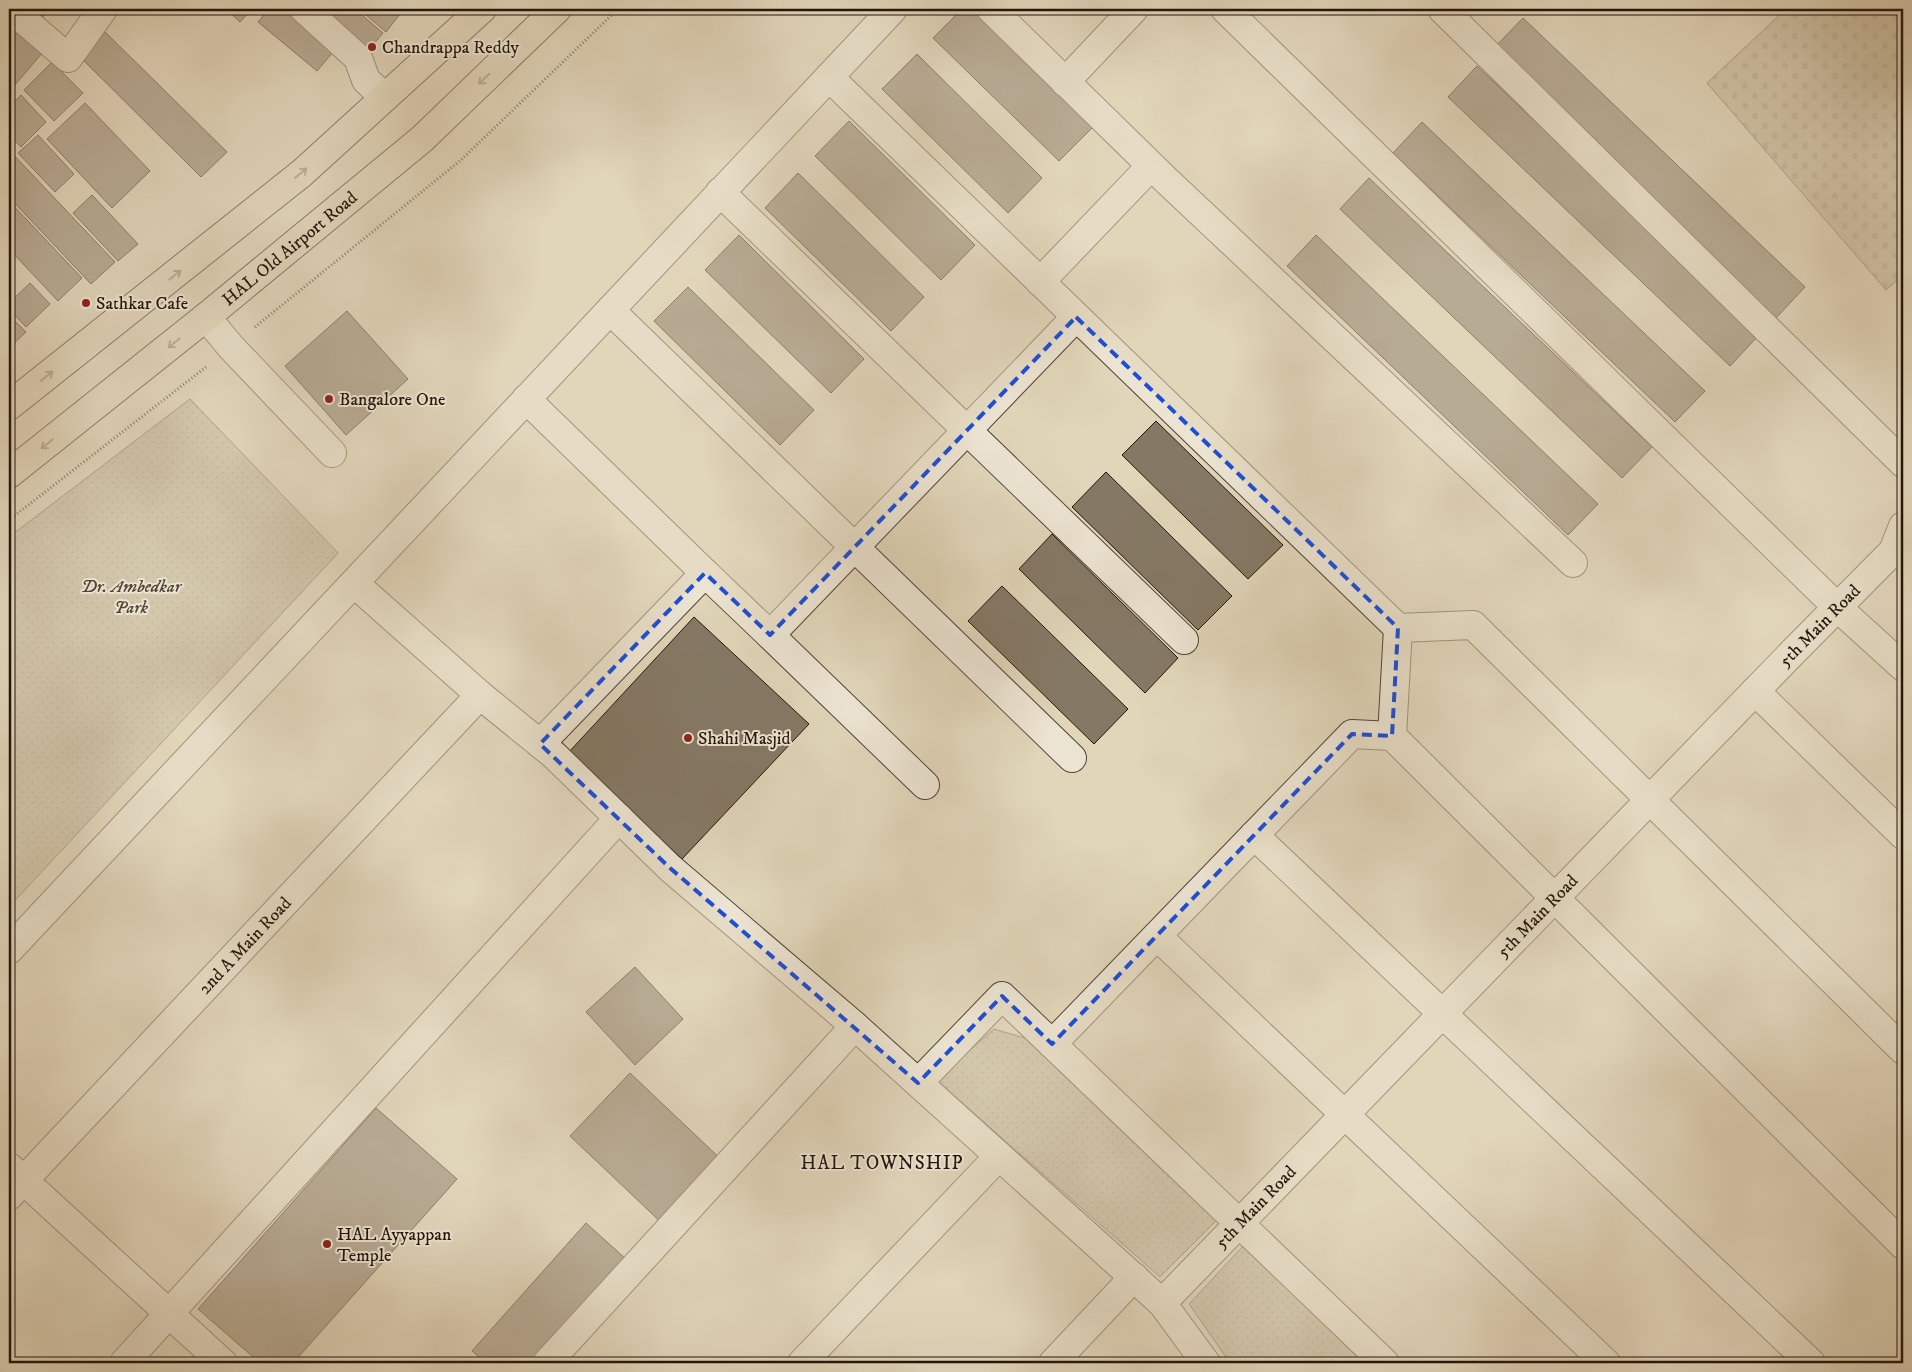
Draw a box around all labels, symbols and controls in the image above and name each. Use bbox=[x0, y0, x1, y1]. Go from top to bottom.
place label: Chandrappa Reddy bbox=[382, 37, 519, 59]
marker: Chandrappa Reddy bbox=[366, 41, 378, 53]
one-way arrow bbox=[478, 73, 490, 85]
one-way arrow bbox=[295, 167, 308, 179]
street label: HAL Old Airport Road bbox=[218, 187, 362, 311]
one-way arrow bbox=[168, 270, 181, 281]
place label: Sathkar Cafe bbox=[96, 293, 188, 315]
marker: Sathkar Cafe bbox=[80, 297, 92, 309]
one-way arrow bbox=[168, 337, 181, 348]
one-way arrow bbox=[40, 370, 53, 381]
place label: Bangalore One bbox=[339, 389, 445, 411]
marker: Bangalore One bbox=[323, 393, 335, 405]
one-way arrow bbox=[41, 439, 54, 450]
park label: Dr. Ambedkar Park bbox=[81, 576, 183, 619]
street label: 5th Main Road bbox=[1774, 580, 1866, 672]
place label: Shahi Masjid bbox=[698, 728, 790, 750]
marker: Shahi Masjid bbox=[682, 732, 694, 744]
street label: 5th Main Road bbox=[1493, 870, 1583, 963]
street label: 2nd A Main Road bbox=[194, 893, 296, 999]
district label: HAL TOWNSHIP bbox=[800, 1152, 964, 1175]
street label: 5th Main Road bbox=[1211, 1161, 1301, 1254]
place label: HAL Ayyappan Temple bbox=[337, 1224, 452, 1267]
marker: HAL Ayyappan Temple bbox=[321, 1238, 333, 1250]

